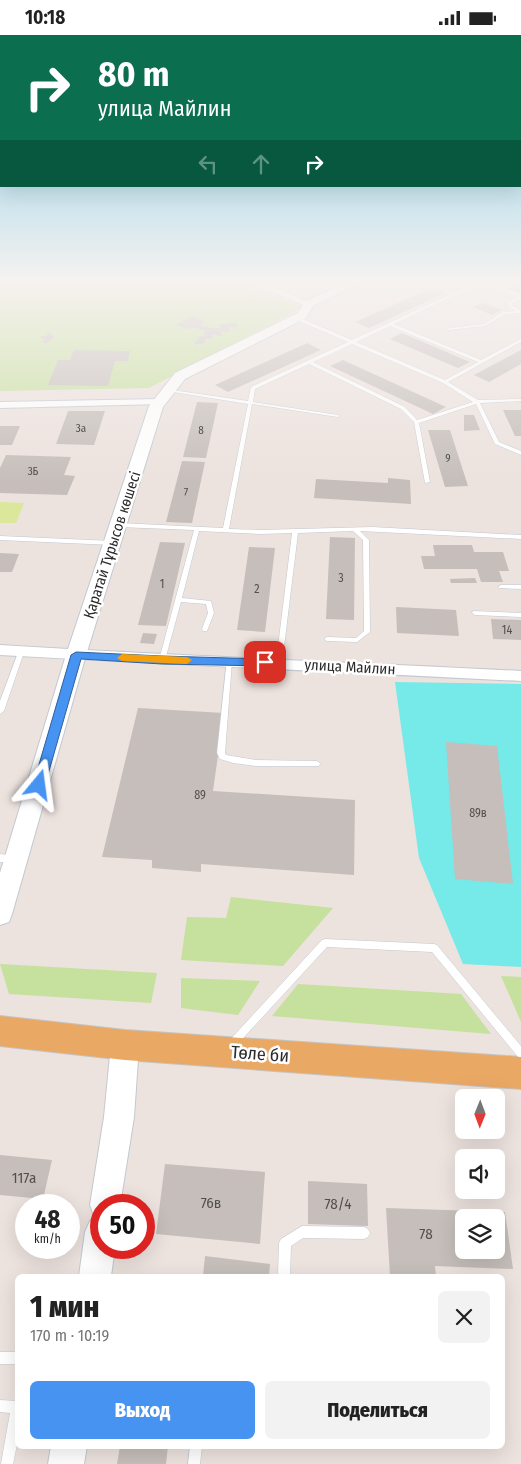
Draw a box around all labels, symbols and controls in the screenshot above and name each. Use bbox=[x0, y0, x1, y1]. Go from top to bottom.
text: 10:18 bbox=[25, 6, 65, 29]
text: 80 m bbox=[98, 53, 170, 95]
icon: right bbox=[15, 55, 80, 120]
text: улица Майлин bbox=[98, 95, 231, 122]
icon: left bbox=[194, 150, 222, 178]
icon: ahead bbox=[247, 150, 275, 178]
icon: right bbox=[300, 150, 328, 178]
house number: 3а bbox=[76, 422, 86, 435]
house number: 8 bbox=[198, 424, 204, 437]
house number: 9 bbox=[445, 452, 451, 465]
house number: 3Б bbox=[28, 465, 39, 478]
street label: Қаратай Тұрысов көшесі bbox=[80, 469, 144, 621]
house number: 7 bbox=[184, 486, 189, 499]
house number: 3 bbox=[338, 571, 344, 585]
house number: 1 bbox=[160, 577, 164, 591]
house number: 2 bbox=[254, 582, 260, 596]
house number: 14 bbox=[502, 623, 512, 637]
pin bbox=[244, 641, 286, 683]
icon: arrive bbox=[251, 648, 279, 676]
street label: улица Майлин bbox=[304, 656, 396, 678]
position arrow bbox=[12, 758, 64, 810]
house number: 89 bbox=[194, 788, 206, 802]
house number: 89в bbox=[469, 806, 487, 820]
street label: Төле би bbox=[230, 1041, 290, 1067]
north arrow bbox=[455, 1089, 505, 1139]
map controls bbox=[455, 1089, 505, 1259]
button: sound bbox=[455, 1149, 505, 1199]
house number: 117а bbox=[12, 1169, 36, 1187]
speed limit sign: 50 bbox=[90, 1194, 155, 1259]
house number: 76в bbox=[201, 1194, 221, 1212]
house number: 78/4 bbox=[325, 1195, 351, 1213]
text: 48 bbox=[34, 1205, 61, 1235]
button: layers bbox=[455, 1209, 505, 1259]
house number: 78 bbox=[419, 1225, 433, 1243]
text: km/h bbox=[34, 1232, 61, 1246]
text: 1 мин bbox=[30, 1289, 99, 1325]
button: close bbox=[438, 1291, 490, 1343]
text: 170 m · 10:19 bbox=[30, 1326, 109, 1345]
button: Выход bbox=[30, 1381, 255, 1439]
button: Поделиться bbox=[265, 1381, 490, 1439]

